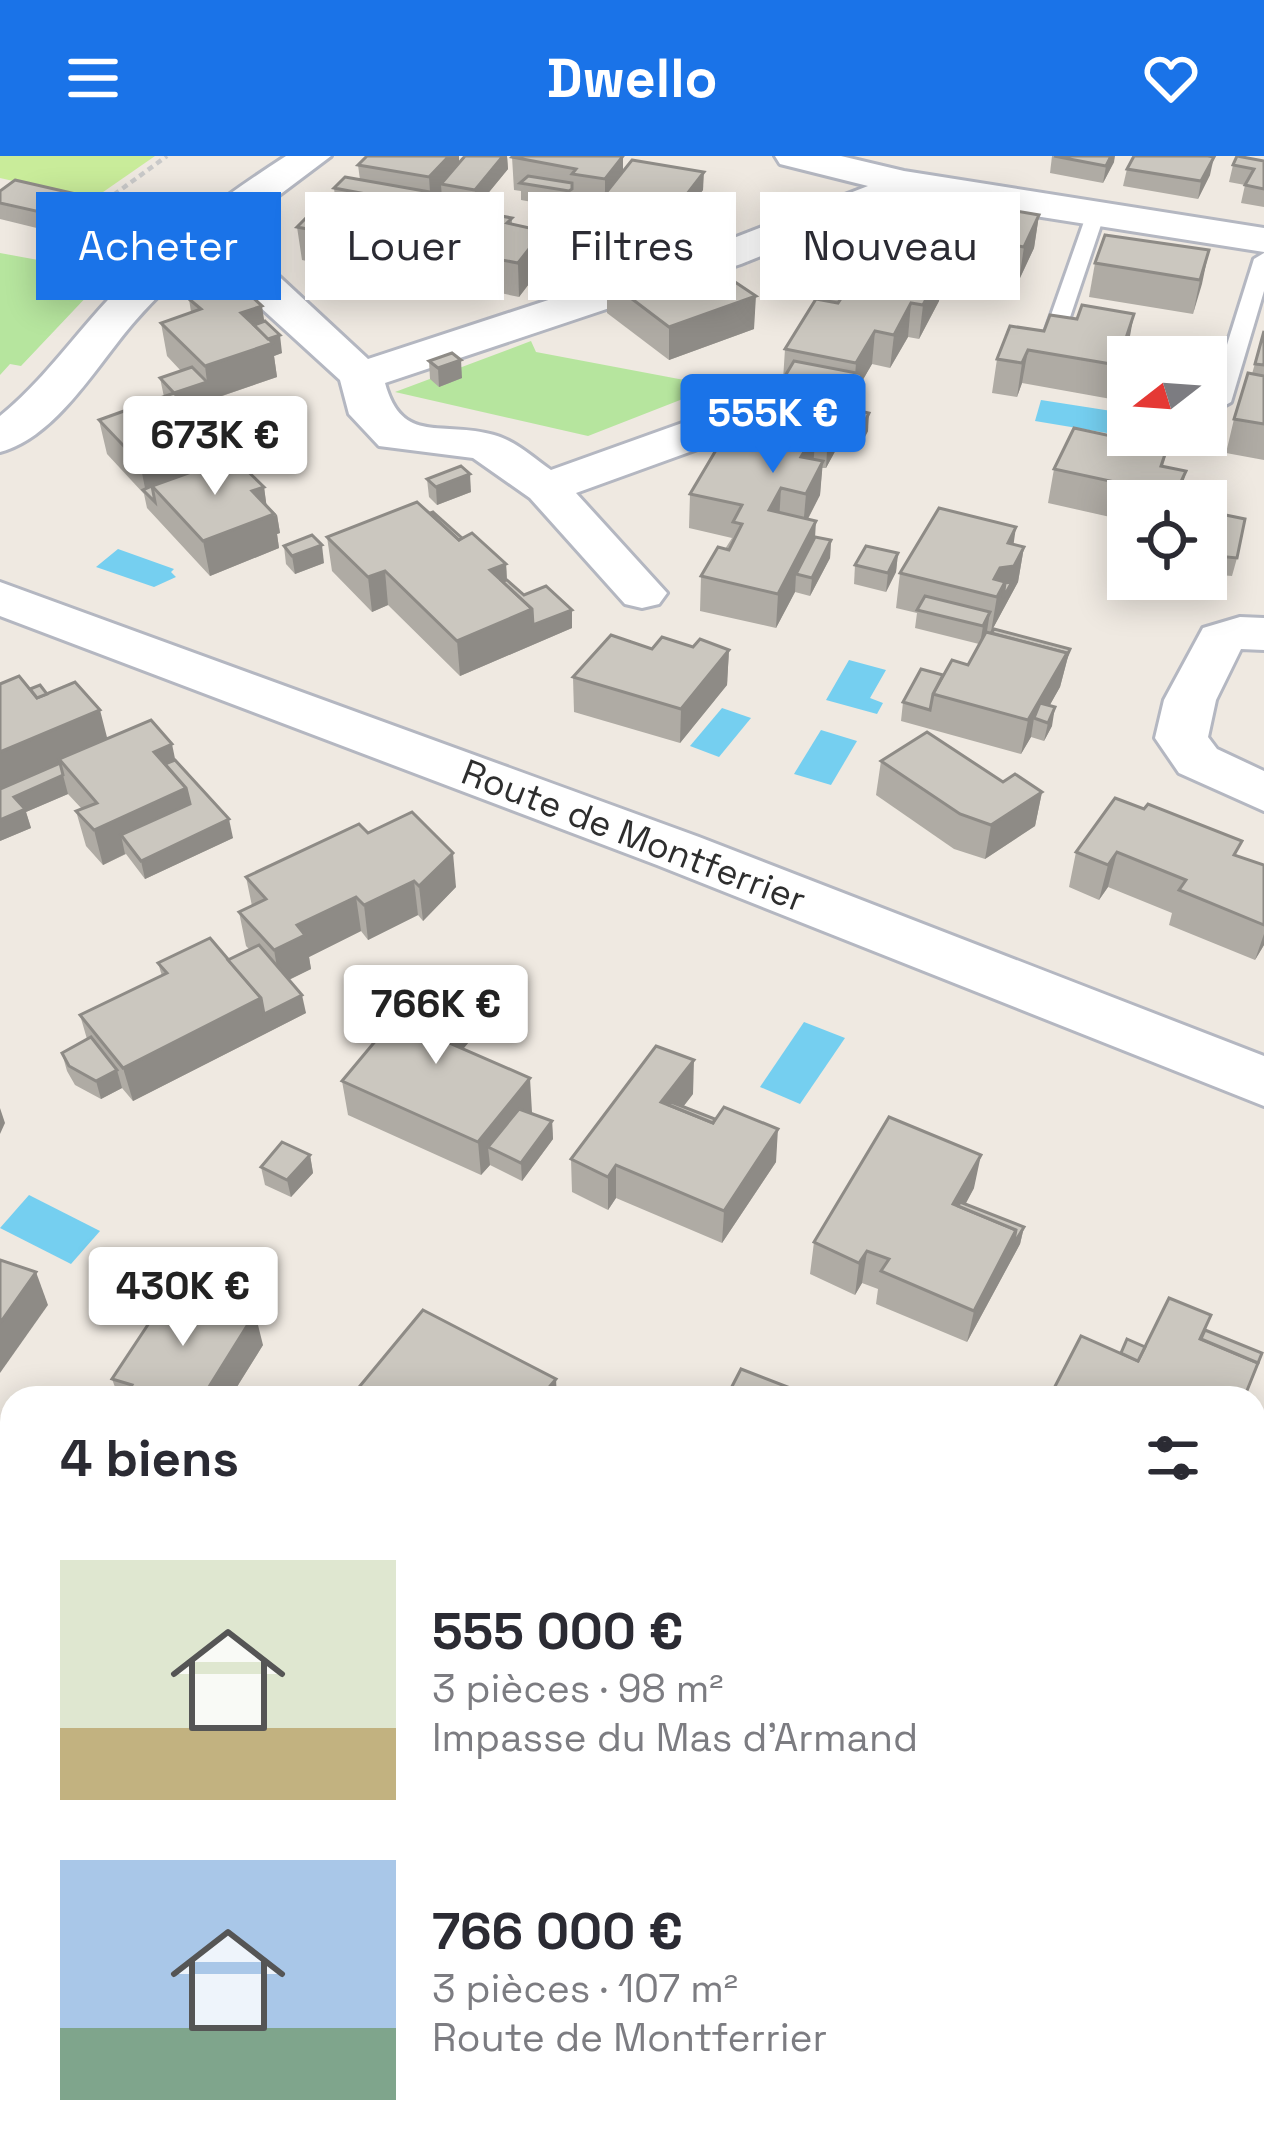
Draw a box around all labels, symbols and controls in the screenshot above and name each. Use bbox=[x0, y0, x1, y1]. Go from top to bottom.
text: Dwello bbox=[546, 44, 718, 113]
icon: menu bbox=[60, 45, 126, 111]
icon: heart bbox=[1138, 45, 1204, 111]
chip: Acheter bbox=[36, 192, 281, 300]
chip: Louer bbox=[305, 192, 504, 300]
chip: Filtres bbox=[528, 192, 736, 300]
chip: Nouveau bbox=[760, 192, 1020, 300]
north arrow bbox=[1107, 336, 1227, 456]
map controls bbox=[1107, 336, 1227, 600]
pin: 555K € bbox=[675, 374, 871, 476]
text: 555K € bbox=[708, 388, 838, 437]
pin: 673K € bbox=[117, 396, 313, 498]
text: 673K € bbox=[150, 410, 280, 459]
button: locate bbox=[1107, 480, 1227, 600]
street label: Route de Montferrier bbox=[455, 749, 812, 923]
pin: 766K € bbox=[338, 965, 534, 1067]
text: 766K € bbox=[371, 979, 501, 1028]
pin: 430K € bbox=[85, 1247, 281, 1349]
text: 430K € bbox=[116, 1261, 250, 1310]
icon: filters bbox=[1140, 1425, 1206, 1491]
text: 4 biens bbox=[60, 1426, 239, 1491]
text: 555 000 € bbox=[432, 1599, 683, 1664]
icon: home bbox=[156, 1608, 300, 1752]
text: 3 pièces · 98 m² bbox=[432, 1664, 724, 1713]
text: Impasse du Mas d'Armand bbox=[432, 1713, 918, 1762]
text: 766 000 € bbox=[432, 1899, 683, 1964]
icon: home bbox=[156, 1908, 300, 2052]
text: 3 pièces · 107 m² bbox=[432, 1964, 738, 2013]
text: Route de Montferrier bbox=[432, 2013, 827, 2062]

